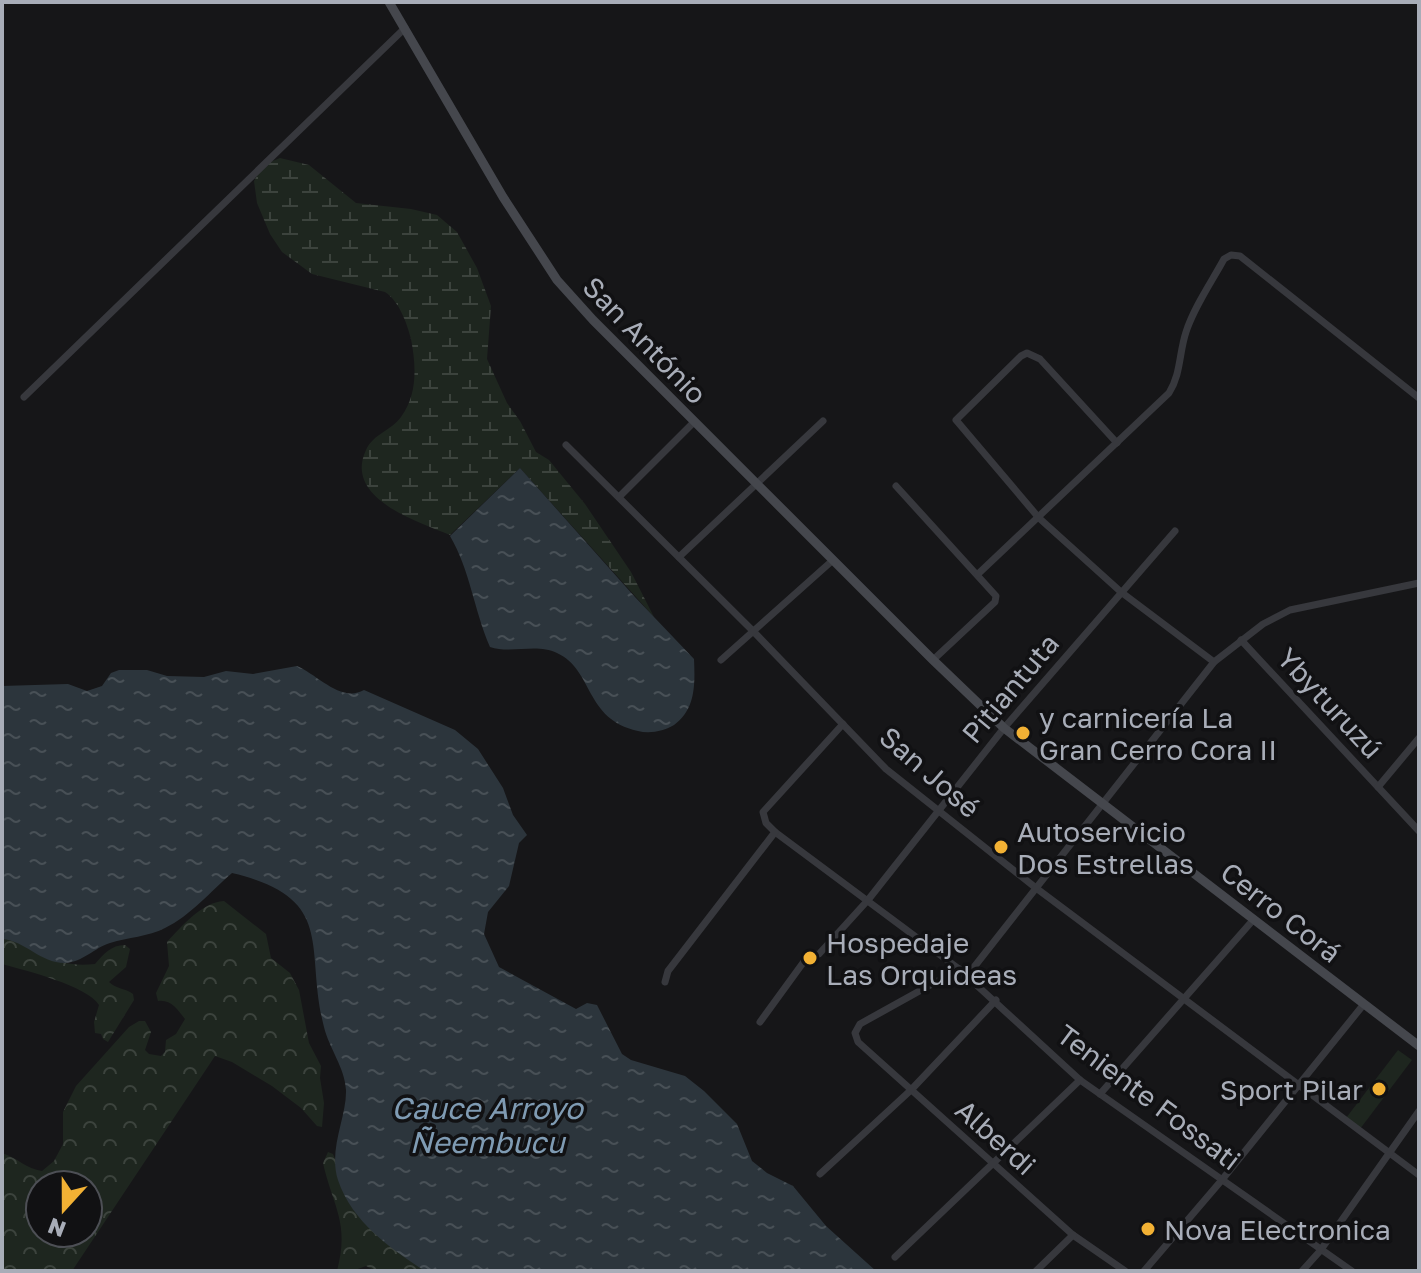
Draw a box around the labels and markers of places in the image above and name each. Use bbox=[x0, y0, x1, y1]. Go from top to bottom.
place label: y carnicería La Gran Cerro Cora II bbox=[1039, 701, 1277, 766]
marker: y carnicería La Gran Cerro Cora II bbox=[1014, 724, 1032, 742]
place label: Autoservicio Dos Estrellas bbox=[1017, 815, 1194, 880]
marker: Autoservicio Dos Estrellas bbox=[992, 838, 1010, 856]
place label: Hospedaje Las Orquideas bbox=[826, 926, 1017, 991]
marker: Hospedaje Las Orquideas bbox=[801, 949, 819, 967]
place label: Sport Pilar bbox=[1220, 1073, 1363, 1106]
marker: Sport Pilar bbox=[1370, 1080, 1388, 1098]
place label: Nova Electronica bbox=[1164, 1213, 1391, 1246]
marker: Nova Electronica bbox=[1139, 1220, 1157, 1238]

